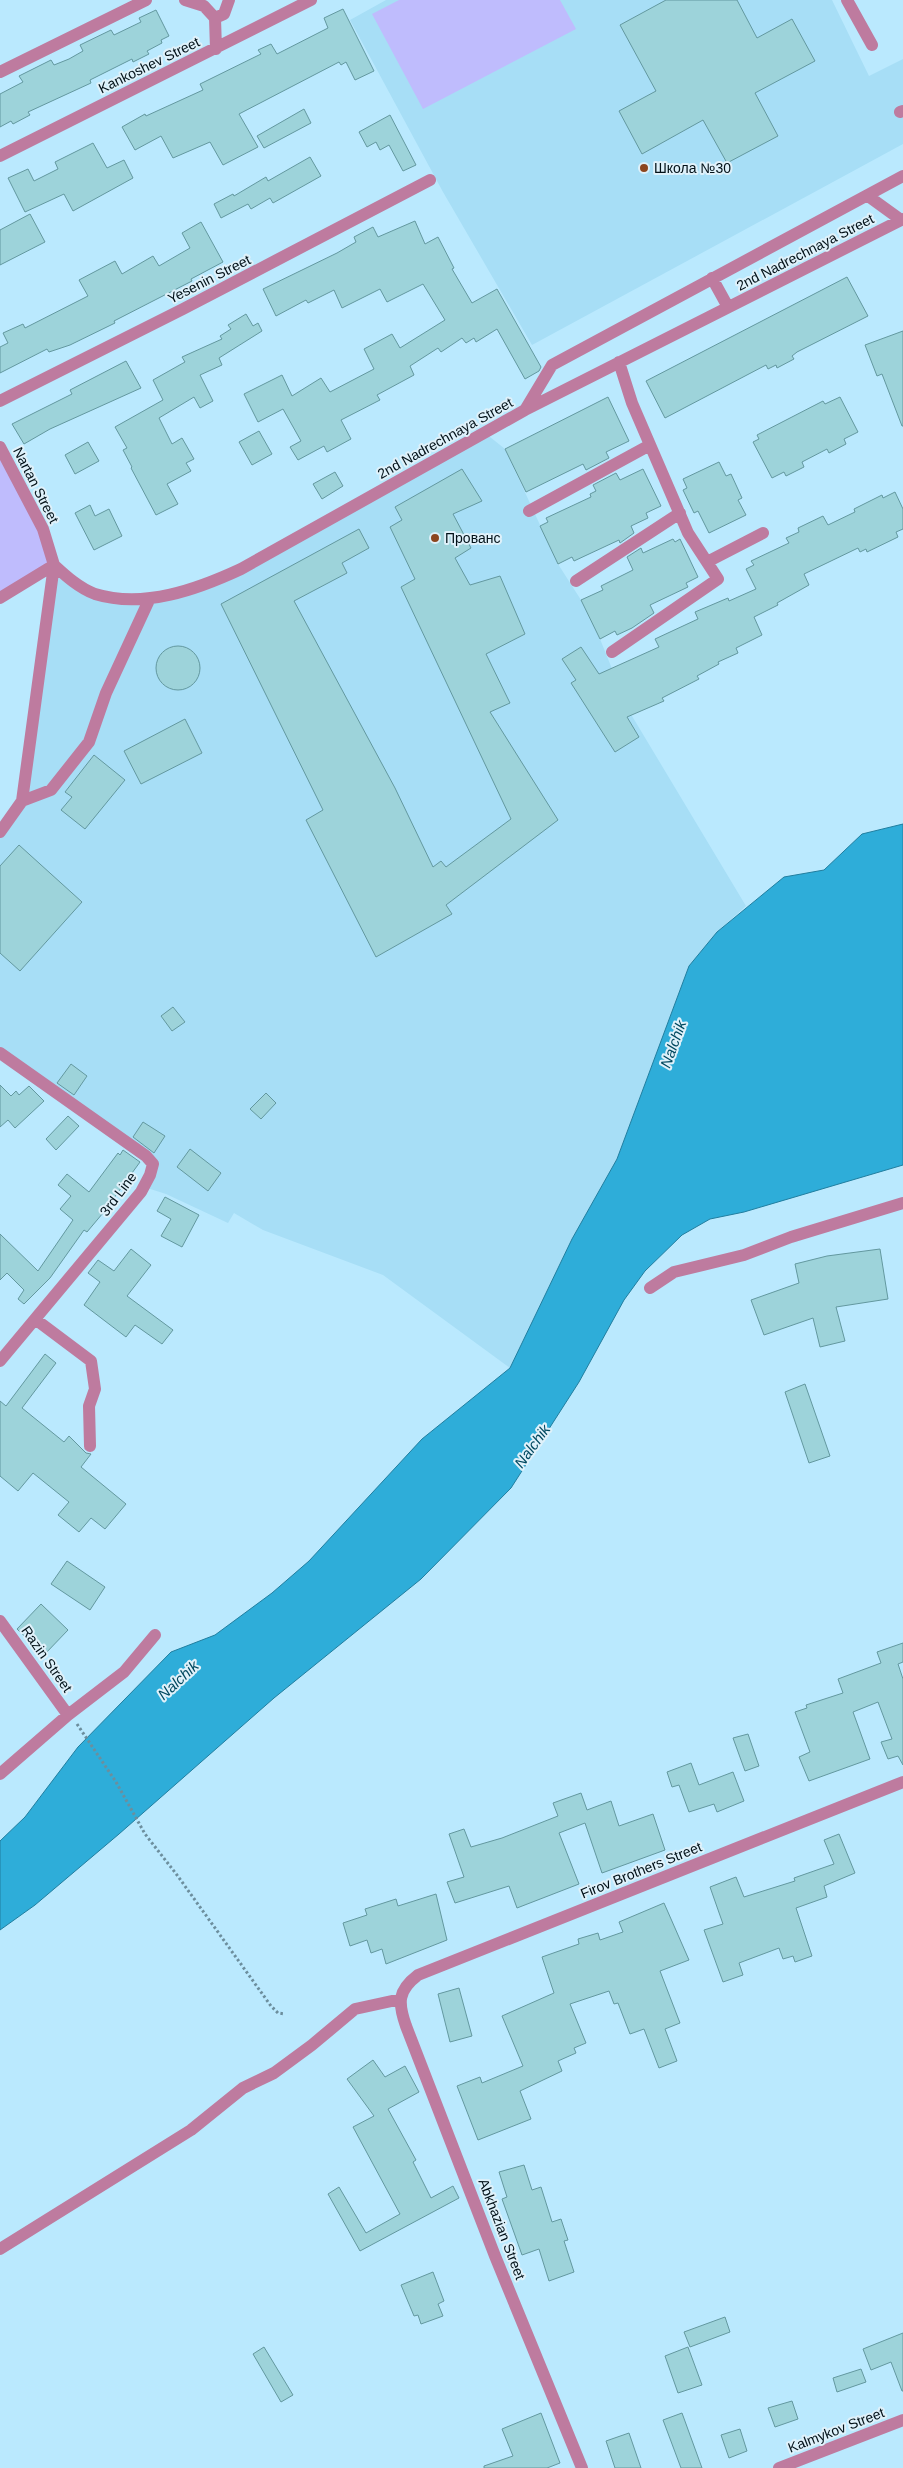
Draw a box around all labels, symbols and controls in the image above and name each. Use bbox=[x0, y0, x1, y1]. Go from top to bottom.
street label: Kankoshev Street bbox=[96, 34, 202, 96]
place label: Школа №30 bbox=[654, 160, 731, 176]
marker: Школа №30 bbox=[638, 162, 650, 174]
street label: 2nd Nadrechnaya Street bbox=[734, 210, 876, 294]
street label: Yesenin Street bbox=[165, 251, 253, 307]
street label: 2nd Nadrechnaya Street bbox=[375, 394, 515, 482]
street label: Nartan Street bbox=[10, 444, 62, 526]
place label: Прованс bbox=[445, 530, 500, 546]
marker: Прованс bbox=[429, 532, 441, 544]
water label: Nalchik bbox=[657, 1017, 690, 1070]
street label: 3rd Line bbox=[96, 1169, 140, 1219]
water label: Nalchik bbox=[511, 1420, 554, 1471]
street label: Razin Street bbox=[18, 1623, 76, 1695]
water label: Nalchik bbox=[154, 1656, 203, 1703]
street label: Firov Brothers Street bbox=[578, 1838, 704, 1902]
street label: Abkhazian Street bbox=[475, 2176, 529, 2282]
street label: Kalmykov Street bbox=[786, 2404, 887, 2456]

